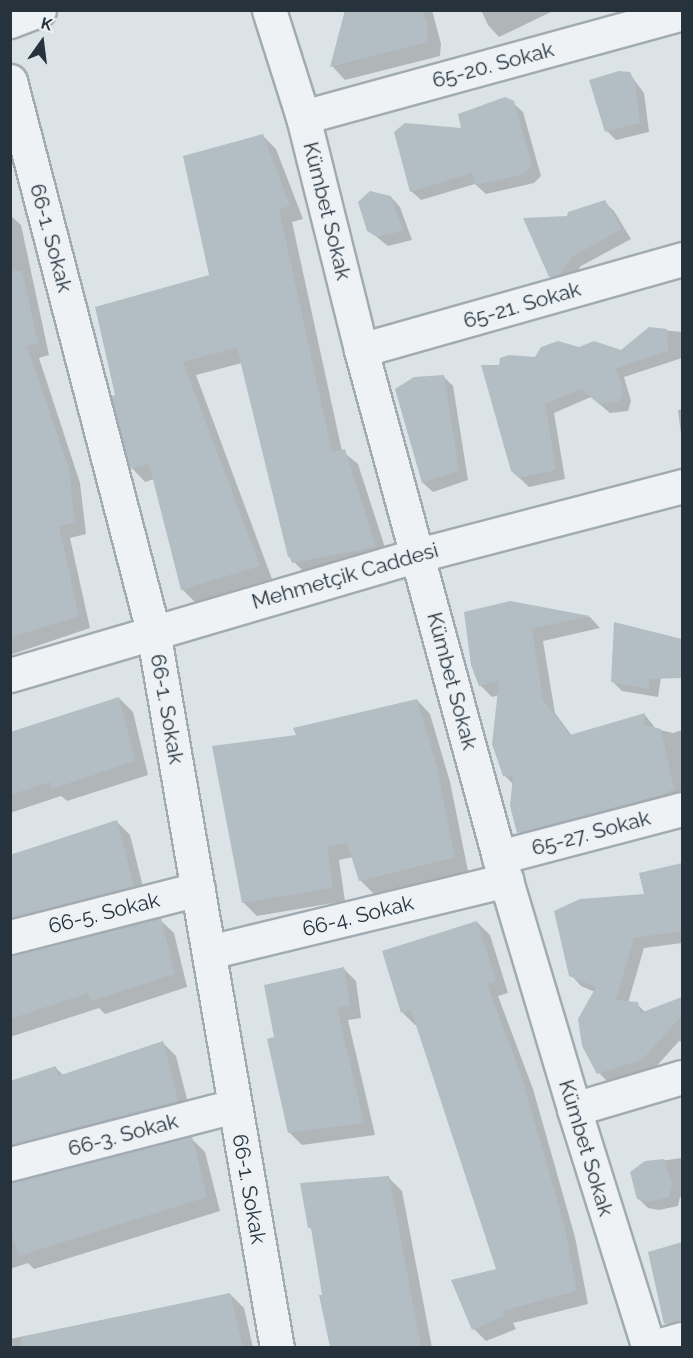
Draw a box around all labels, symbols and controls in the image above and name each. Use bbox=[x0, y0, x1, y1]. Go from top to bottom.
north arrow bbox=[12, 12, 72, 72]
text: K bbox=[39, 14, 54, 35]
street label: 65-20. Sokak bbox=[429, 37, 557, 93]
street label: Kümbet Sokak bbox=[298, 139, 356, 283]
street label: 66-1. Sokak bbox=[24, 181, 78, 295]
street label: 65-21. Sokak bbox=[460, 276, 584, 334]
street label: Mehmetçik Caddesi bbox=[249, 537, 441, 615]
street label: Kümbet Sokak bbox=[422, 609, 482, 753]
street label: 66-1. Sokak bbox=[145, 652, 189, 766]
street label: 65-27. Sokak bbox=[529, 805, 653, 861]
street label: 66-5. Sokak bbox=[46, 887, 162, 939]
street label: 66-4. Sokak bbox=[300, 890, 416, 942]
street label: Kümbet Sokak bbox=[553, 1077, 619, 1219]
street label: 66-3. Sokak bbox=[65, 1108, 181, 1162]
street label: 66-1. Sokak bbox=[227, 1132, 271, 1246]

